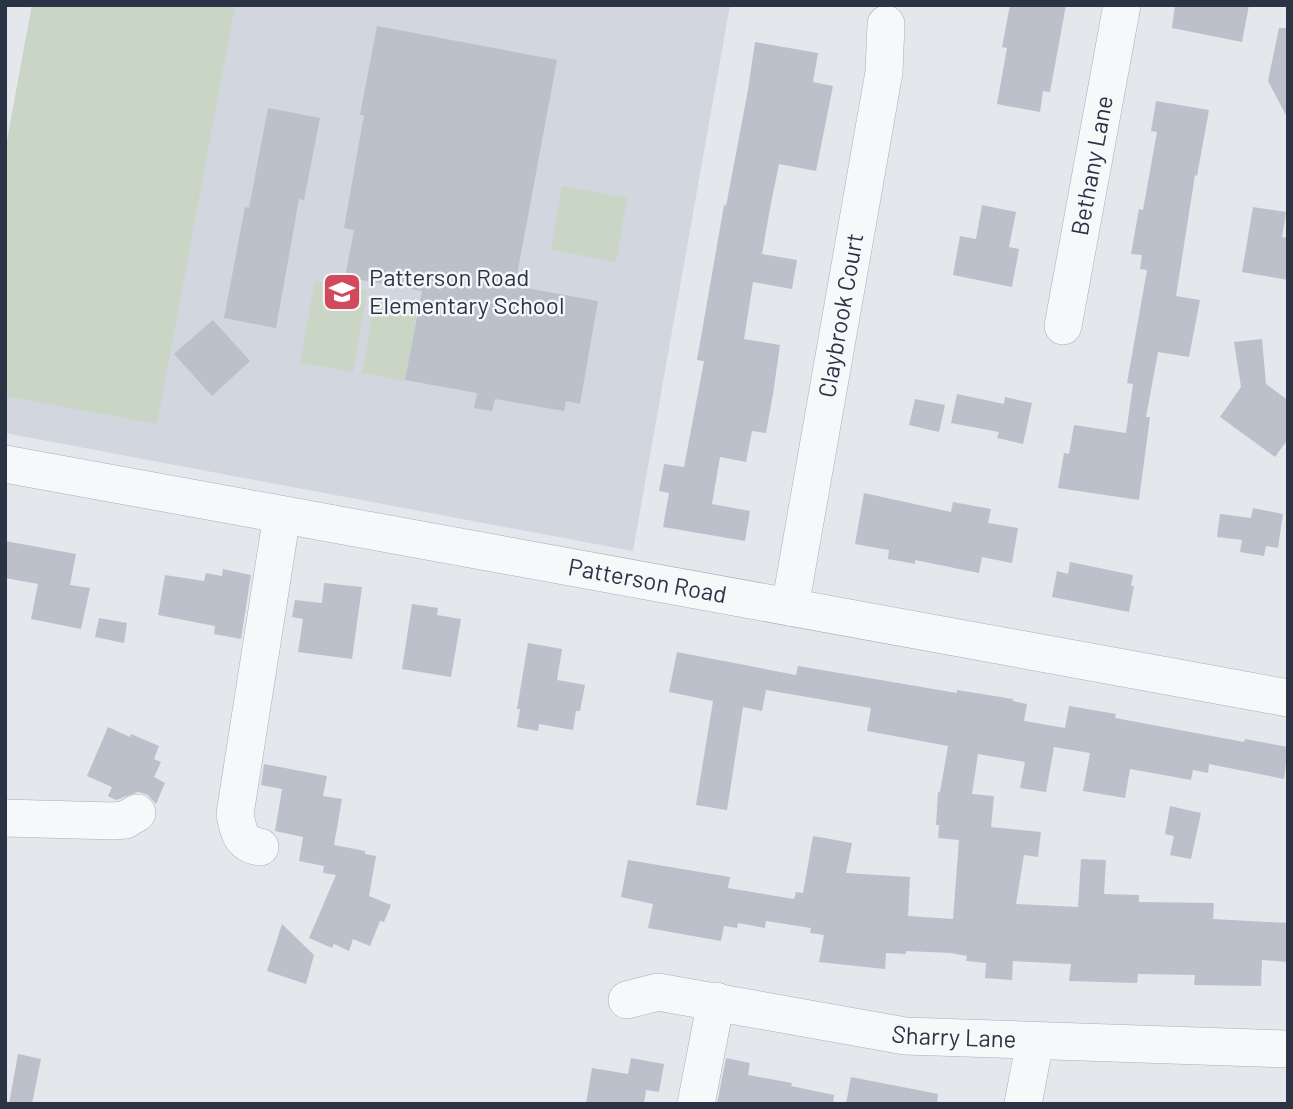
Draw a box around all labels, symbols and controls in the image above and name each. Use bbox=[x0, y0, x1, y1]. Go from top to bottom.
street label: Bethany Lane bbox=[1064, 93, 1118, 238]
street label: Claybrook Court bbox=[811, 231, 868, 400]
place label: Patterson Road Elementary School bbox=[369, 262, 564, 319]
school or university icon: Patterson Road Elementary School bbox=[321, 271, 363, 313]
street label: Patterson Road bbox=[566, 551, 729, 608]
street label: Sharry Lane bbox=[890, 1018, 1017, 1053]

